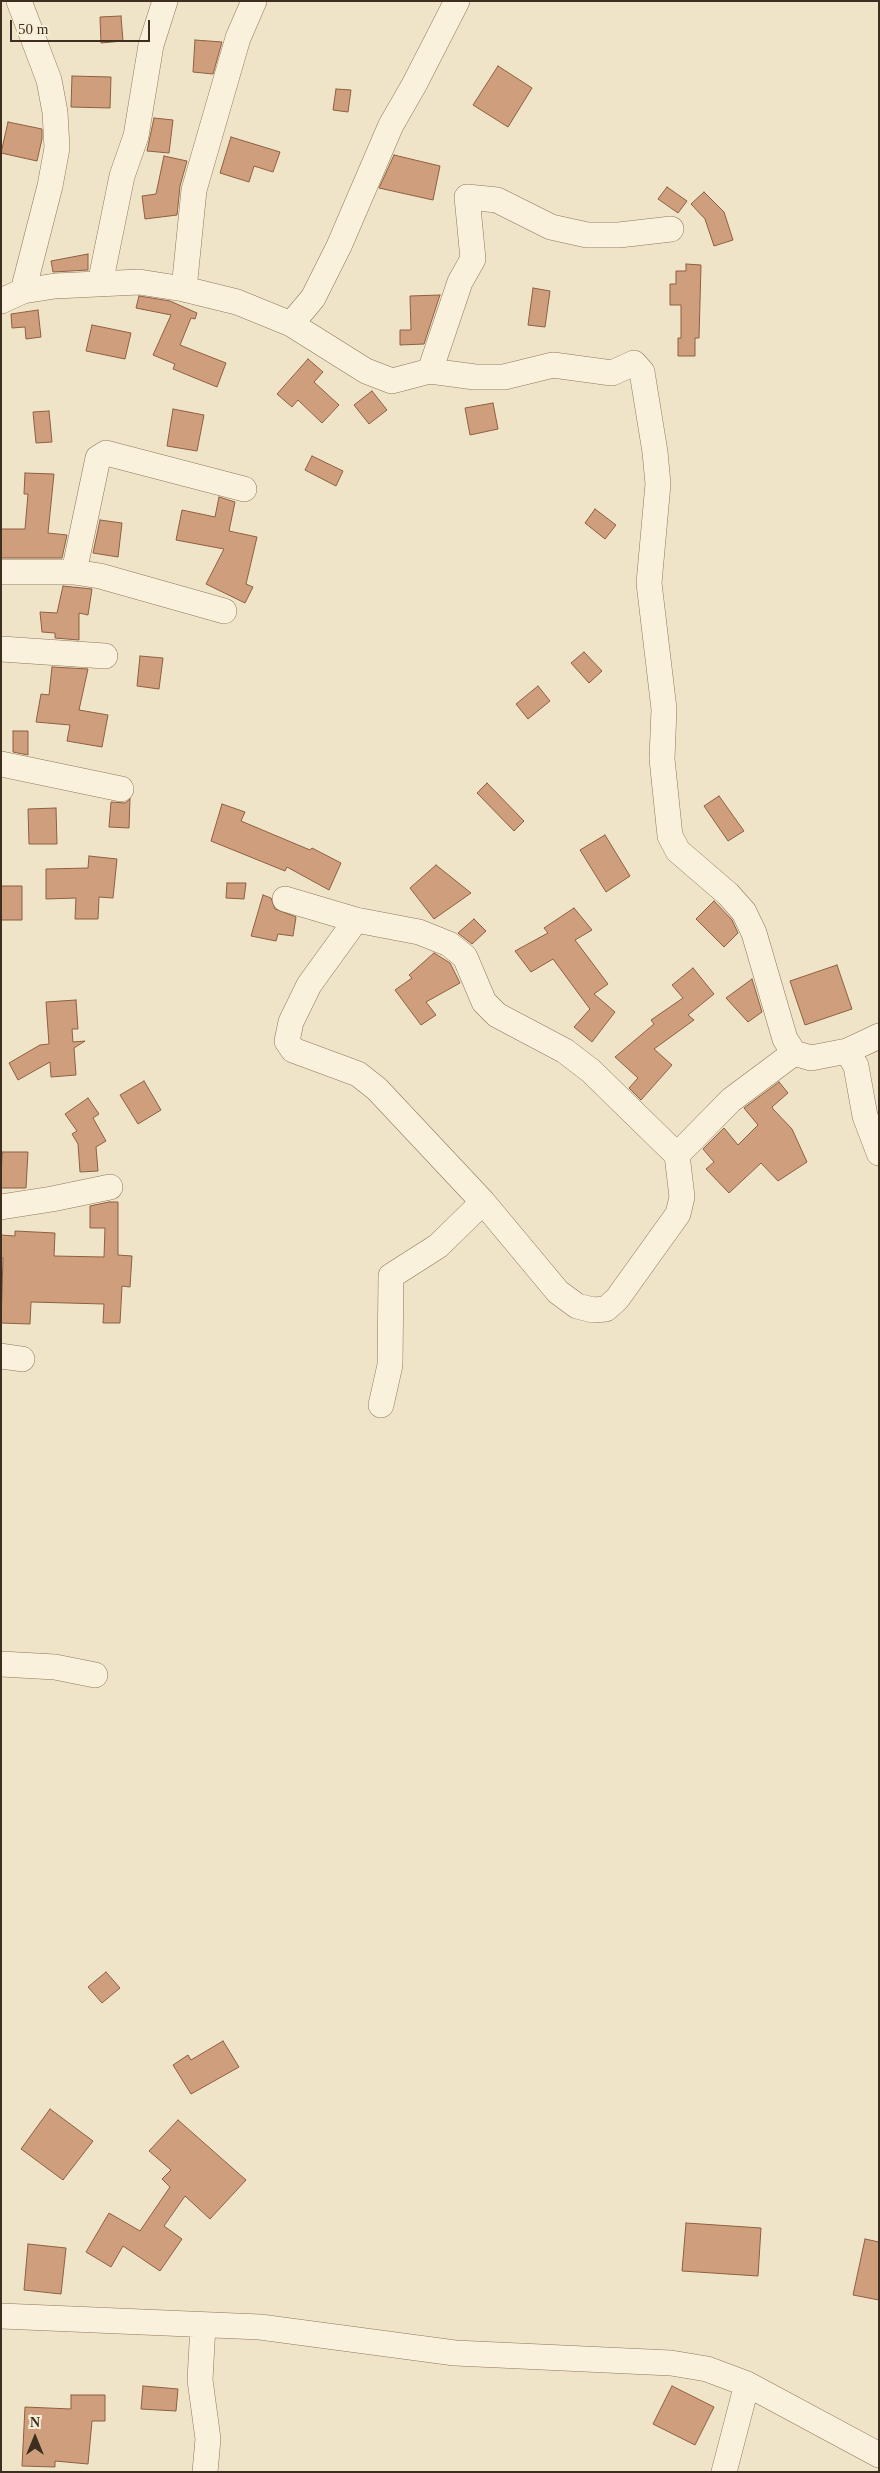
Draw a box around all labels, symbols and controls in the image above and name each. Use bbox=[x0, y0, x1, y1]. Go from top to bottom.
scale bar bbox=[12, 10, 152, 42]
text: 50 m bbox=[18, 21, 48, 37]
north arrow bbox=[10, 2413, 60, 2463]
text: N bbox=[30, 2415, 40, 2430]

